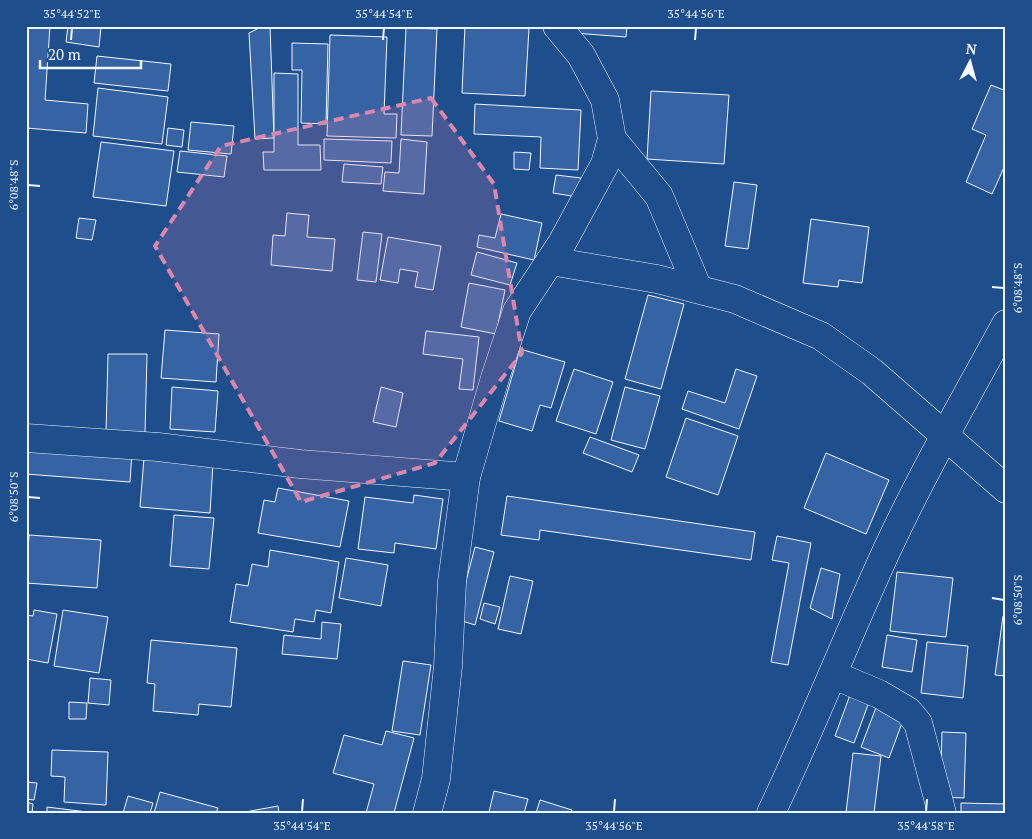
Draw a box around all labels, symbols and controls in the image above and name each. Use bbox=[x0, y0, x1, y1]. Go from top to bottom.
text: 35°44'52"E bbox=[43, 6, 101, 21]
text: 35°44'54"E bbox=[355, 6, 413, 21]
text: 35°44'56"E bbox=[667, 6, 725, 21]
scale bar bbox=[40, 38, 141, 70]
north arrow bbox=[944, 38, 994, 88]
text: N bbox=[965, 39, 978, 59]
text: 20 m bbox=[48, 44, 81, 64]
text: 6°08'48"S bbox=[6, 160, 21, 210]
text: 6°08'48"S bbox=[1010, 263, 1025, 313]
text: 6°08'50"S bbox=[6, 472, 21, 522]
text: 6°08'50"S bbox=[1010, 575, 1025, 625]
text: 35°44'54"E bbox=[273, 818, 331, 833]
text: 35°44'56"E bbox=[585, 818, 643, 833]
text: 35°44'58"E bbox=[897, 818, 955, 833]

